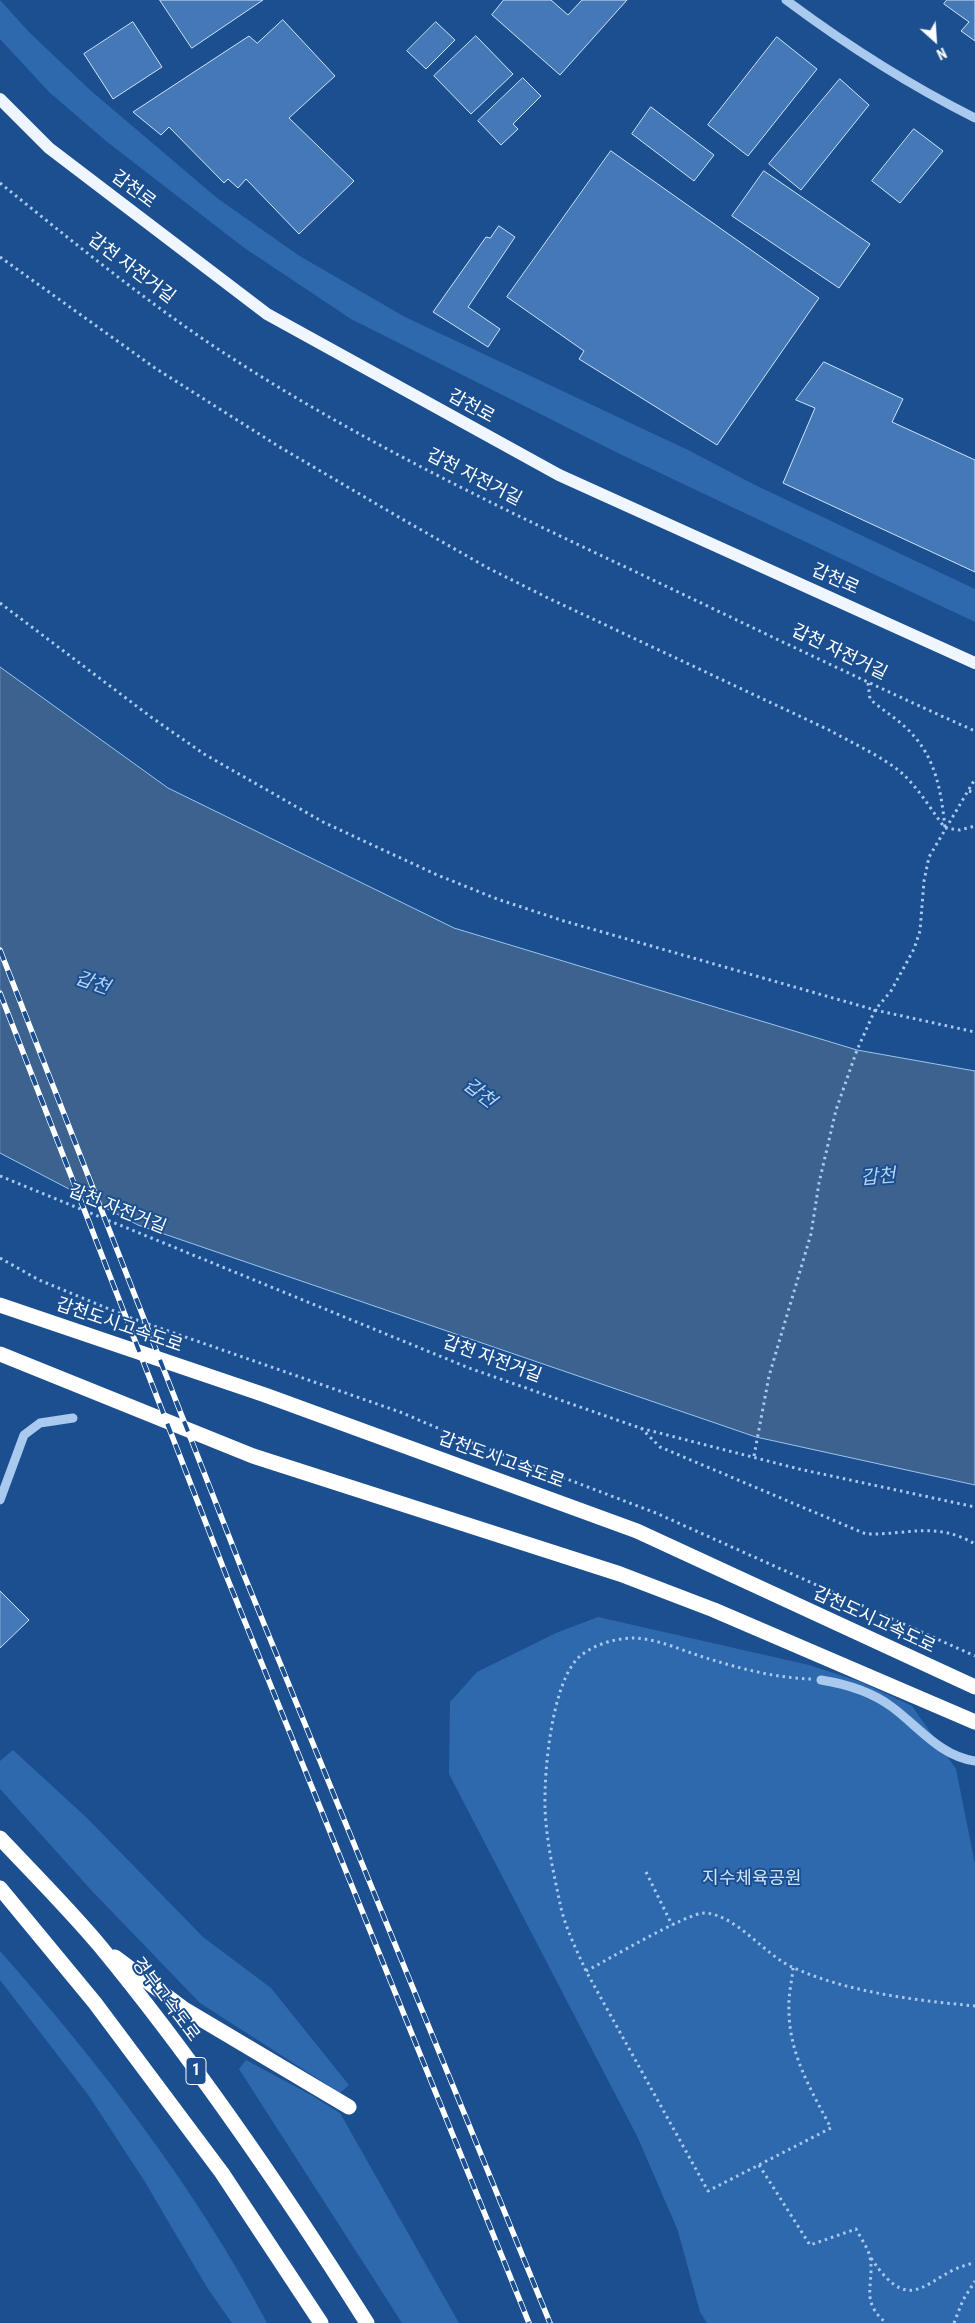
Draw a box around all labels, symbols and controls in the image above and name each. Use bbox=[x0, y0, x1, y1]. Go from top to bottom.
north arrow bbox=[910, 15, 960, 65]
text: N bbox=[934, 44, 949, 63]
street label: 갑천로 bbox=[107, 166, 159, 214]
street label: 갑천 자전거길 bbox=[83, 229, 179, 309]
street label: 갑천로 bbox=[444, 386, 498, 428]
street label: 갑천 자전거길 bbox=[423, 445, 525, 511]
street label: 갑천로 bbox=[808, 560, 862, 600]
street label: 갑천 자전거길 bbox=[788, 621, 890, 685]
water label: 갑천 bbox=[72, 968, 112, 1000]
water label: 갑천 bbox=[458, 1074, 500, 1114]
water label: 갑천 bbox=[860, 1165, 896, 1191]
street label: 갑천 자전거길 bbox=[65, 1181, 169, 1239]
street label: 갑천도시고속도로 bbox=[53, 1294, 185, 1358]
street label: 갑천 자전거길 bbox=[440, 1332, 544, 1388]
street label: 갑천도시고속도로 bbox=[435, 1428, 567, 1494]
street label: 갑천도시고속도로 bbox=[809, 1583, 939, 1659]
park label: 지수체육공원 bbox=[702, 1868, 802, 1890]
street label: 경부고속도로 bbox=[126, 1954, 204, 2046]
road number: 1 bbox=[186, 2058, 206, 2084]

